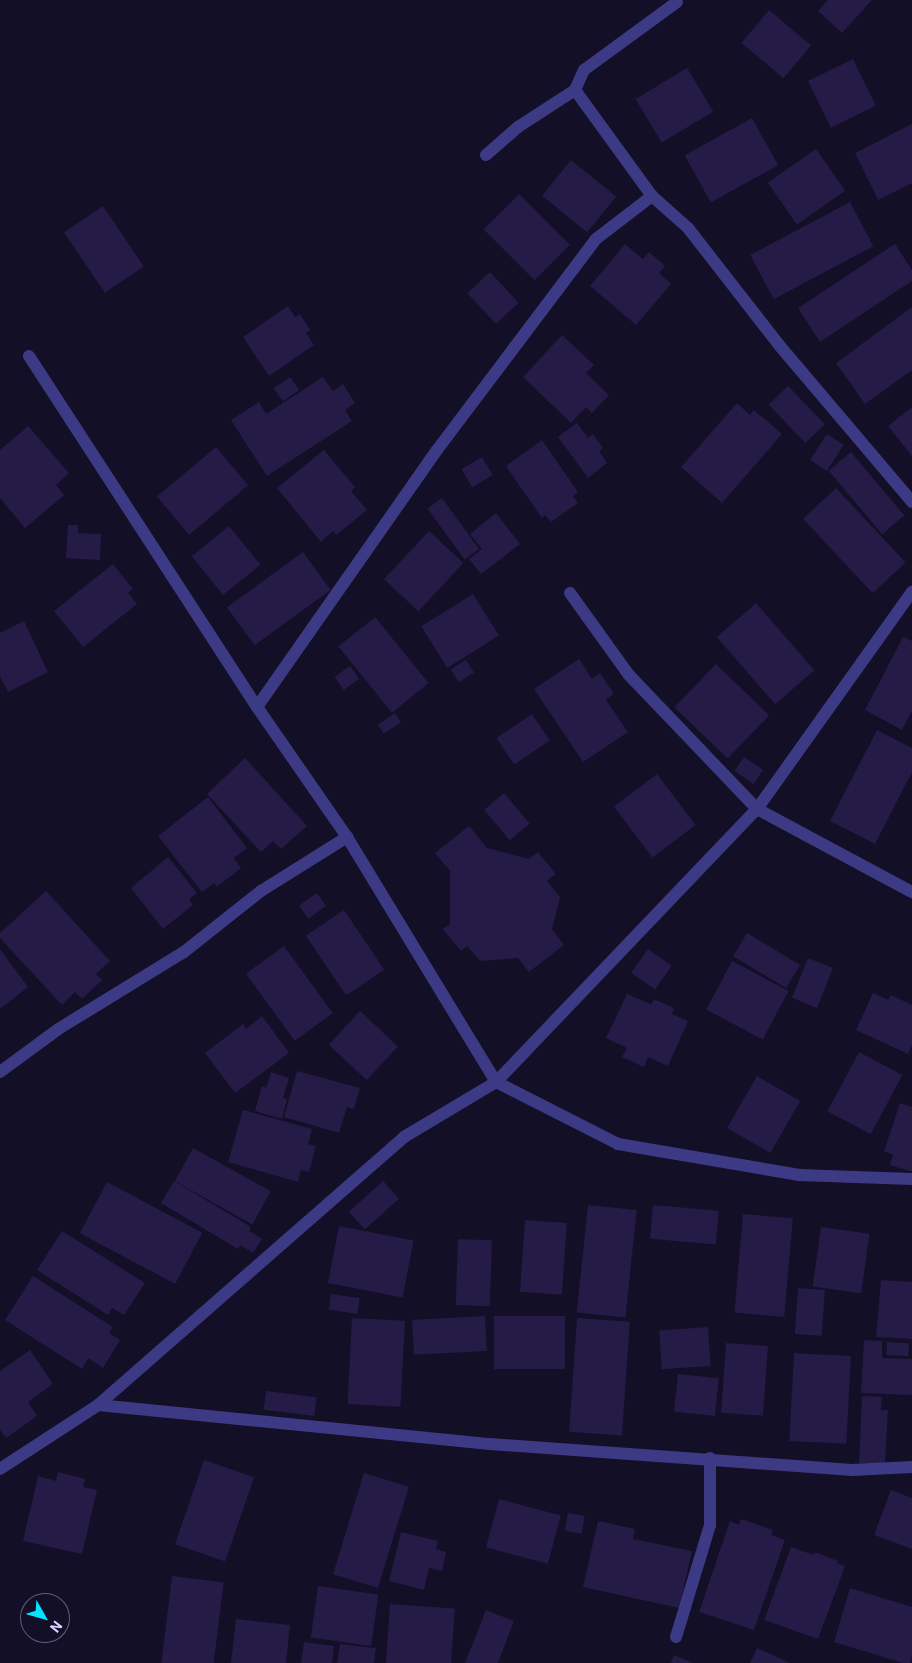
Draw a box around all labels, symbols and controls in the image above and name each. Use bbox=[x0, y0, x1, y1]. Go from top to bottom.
north arrow bbox=[20, 1593, 70, 1643]
text: N bbox=[47, 1618, 65, 1635]

